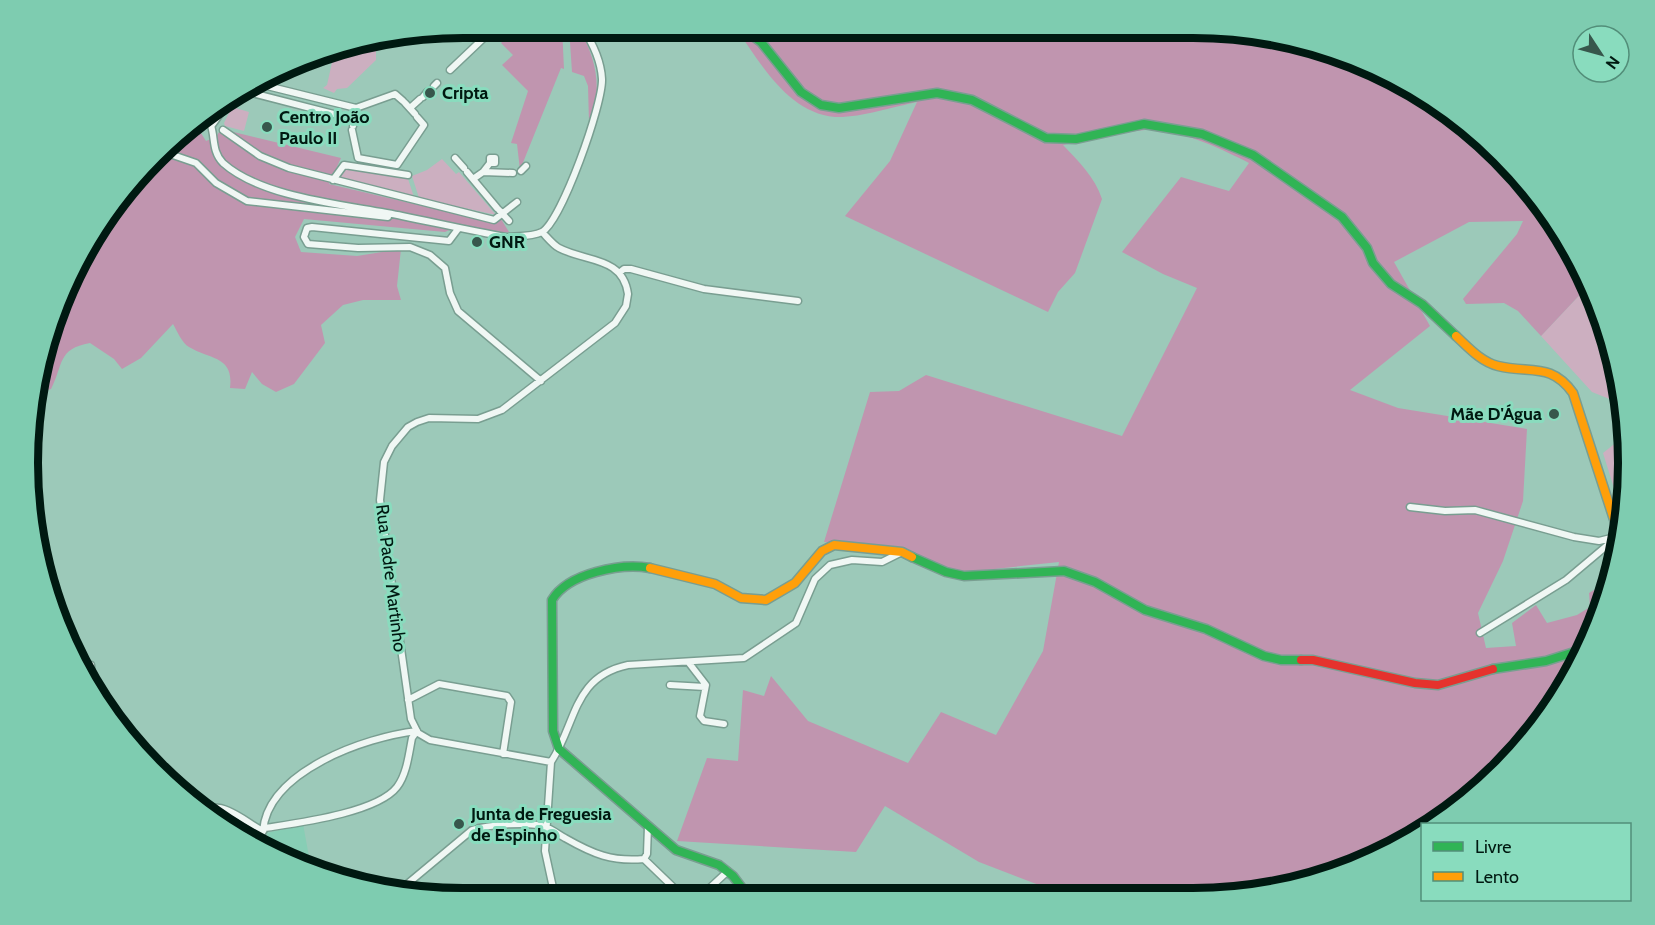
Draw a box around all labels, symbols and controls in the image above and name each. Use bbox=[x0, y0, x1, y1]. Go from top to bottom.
north arrow bbox=[1571, 24, 1631, 84]
text: N bbox=[1602, 52, 1624, 73]
place label: Cripta bbox=[442, 82, 489, 104]
marker: Cripta bbox=[423, 86, 437, 100]
place label: Centro João Paulo II bbox=[279, 106, 369, 149]
marker: Centro João Paulo II bbox=[260, 120, 274, 134]
place label: GNR bbox=[489, 231, 526, 253]
marker: GNR bbox=[470, 235, 484, 249]
place label: Mãe D'Água bbox=[1450, 403, 1542, 425]
marker: Mãe D'Água bbox=[1547, 407, 1561, 421]
street label: Rua Padre Martinho bbox=[371, 503, 411, 653]
place label: Junta de Freguesia de Espinho bbox=[470, 803, 611, 846]
marker: Junta de Freguesia de Espinho bbox=[452, 817, 466, 831]
legend bbox=[1421, 823, 1631, 901]
text: Livre bbox=[1475, 836, 1511, 858]
text: Lento bbox=[1475, 866, 1519, 888]

